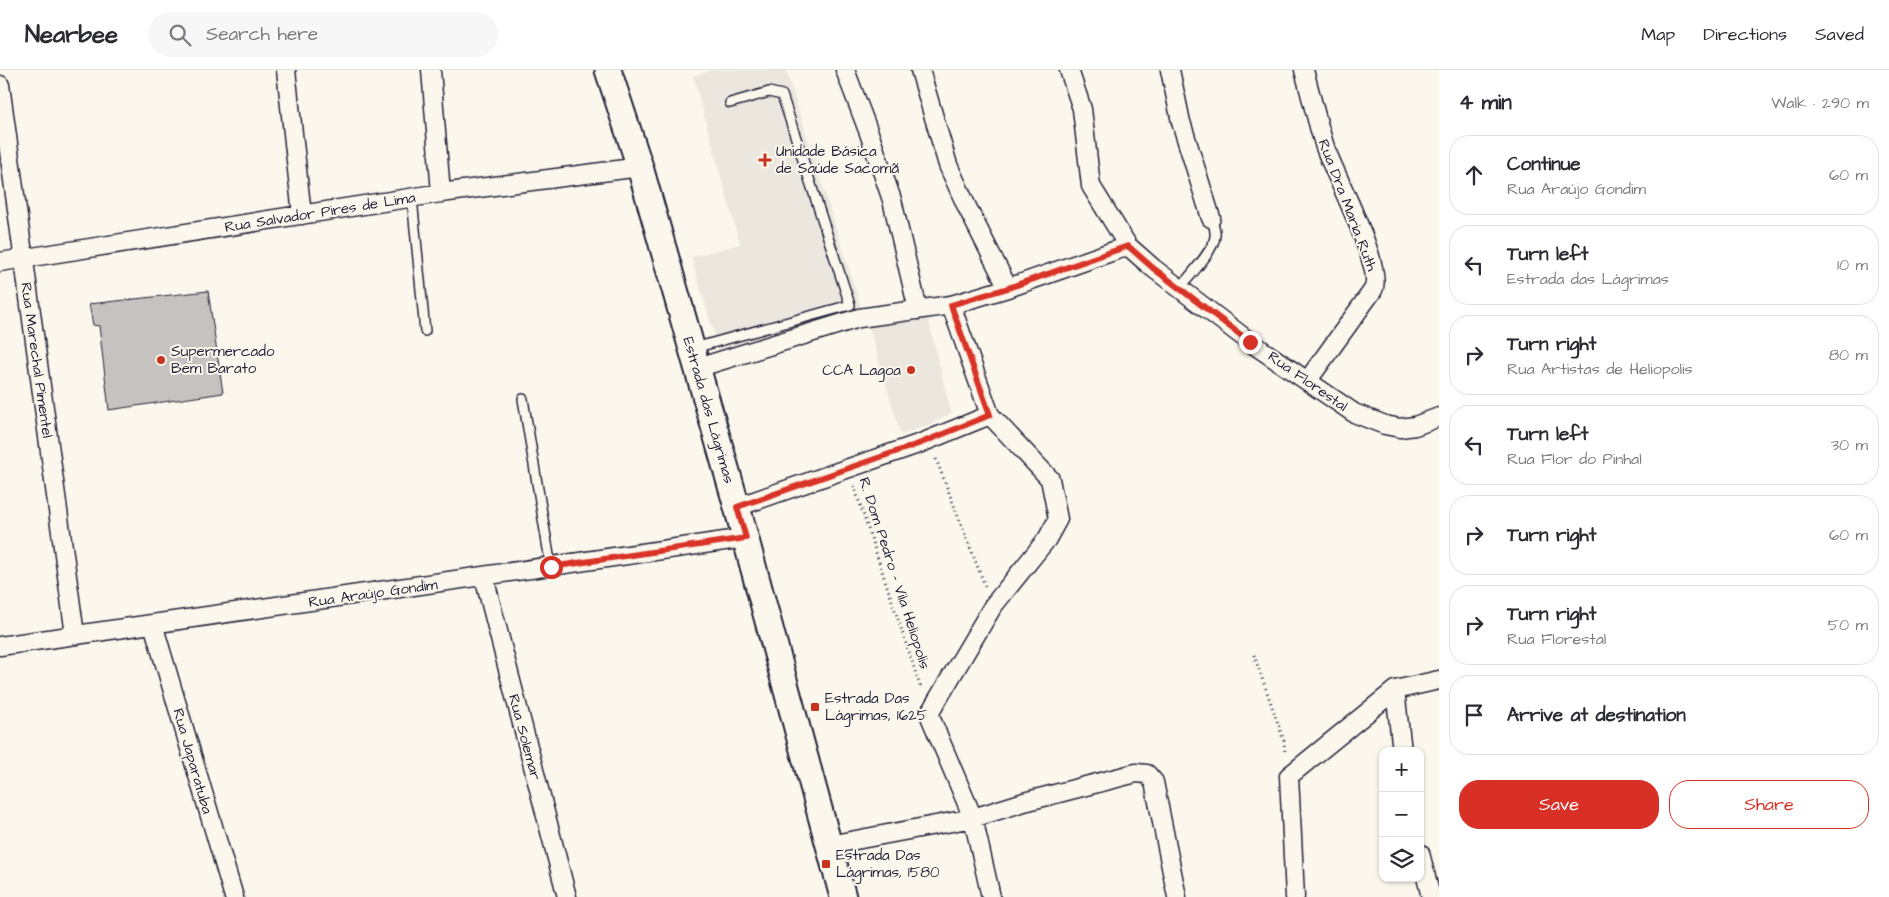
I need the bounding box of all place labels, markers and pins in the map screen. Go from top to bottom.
place label: Unidade Básica de Saúde Sacomã [776,141,899,179]
marker: Unidade Básica de Saúde Sacomã [758,153,772,167]
place label: Supermercado Bem Barato [171,341,275,379]
marker: Supermercado Bem Barato [155,354,167,366]
place label: CCA Lagoa [822,360,901,382]
marker: CCA Lagoa [905,364,917,376]
place label: Estrada Das Lágrimas, 1625 [825,688,928,727]
marker: Estrada Das Lágrimas, 1625 [809,701,821,713]
place label: Estrada Das Lágrimas, 1580 [836,845,940,884]
marker: Estrada Das Lágrimas, 1580 [820,858,832,870]

